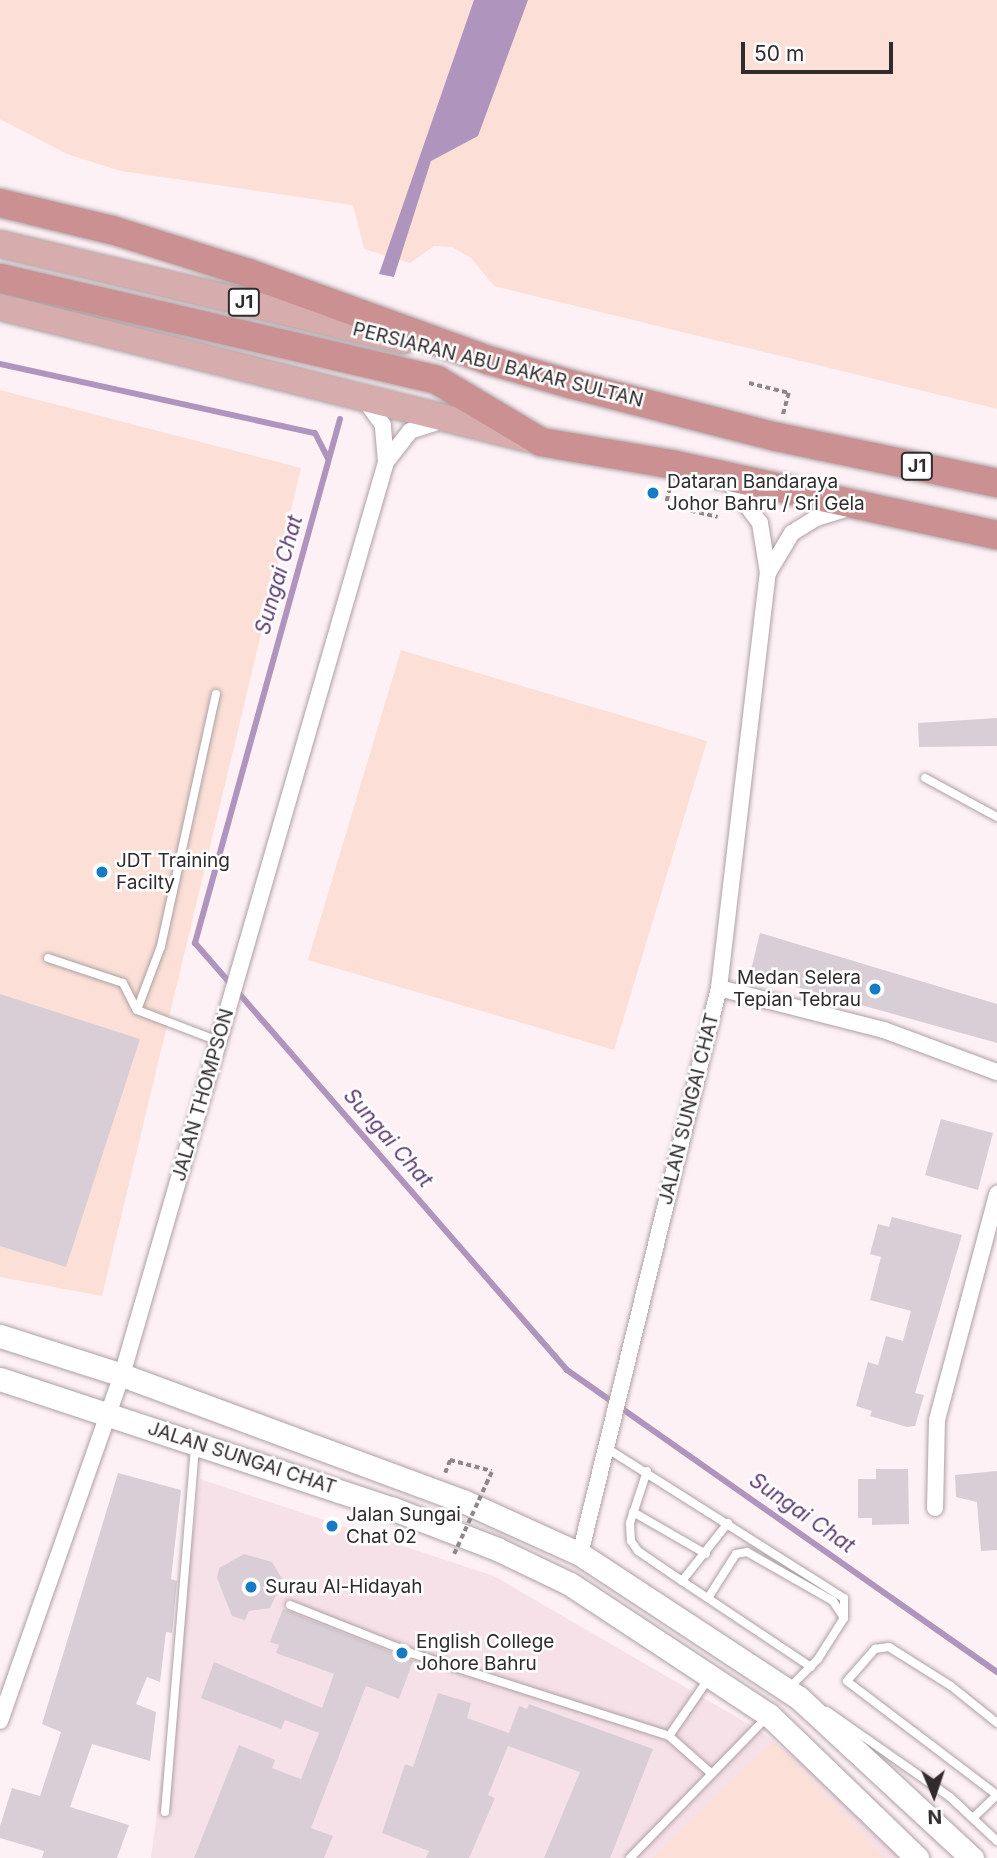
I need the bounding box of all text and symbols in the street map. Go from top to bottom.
scale bar [745,28,897,72]
text: 50 m [754,41,804,66]
road number: J1 [226,288,262,316]
street label: PERSIARAN ABU BAKAR SULTAN [350,318,646,412]
road number: J1 [900,452,934,480]
place label: Dataran Bandaraya Johor Bahru / Sri Gela [667,471,865,515]
marker: Dataran Bandaraya Johor Bahru / Sri Gela [645,485,661,501]
water label: Sungai Chat [250,513,308,637]
place label: JDT Training Facilty [116,850,230,894]
marker: JDT Training Facilty [94,864,110,880]
place label: Medan Selera Tepian Tebrau [733,967,861,1011]
marker: Medan Selera Tepian Tebrau [867,981,883,997]
street label: JALAN THOMPSON [167,1006,239,1184]
street label: JALAN SUNGAI CHAT [654,1011,724,1207]
water label: Sungai Chat [338,1083,438,1193]
street label: JALAN SUNGAI CHAT [145,1417,339,1499]
water label: Sungai Chat [745,1468,859,1558]
place label: Jalan Sungai Chat 02 [346,1504,461,1548]
marker: Jalan Sungai Chat 02 [324,1518,340,1534]
place label: Surau Al-Hidayah [265,1576,423,1598]
marker: Surau Al-Hidayah [243,1579,259,1595]
place label: English College Johore Bahru [416,1631,554,1675]
marker: English College Johore Bahru [394,1645,410,1661]
north arrow [899,1760,969,1830]
text: N [927,1805,942,1828]

